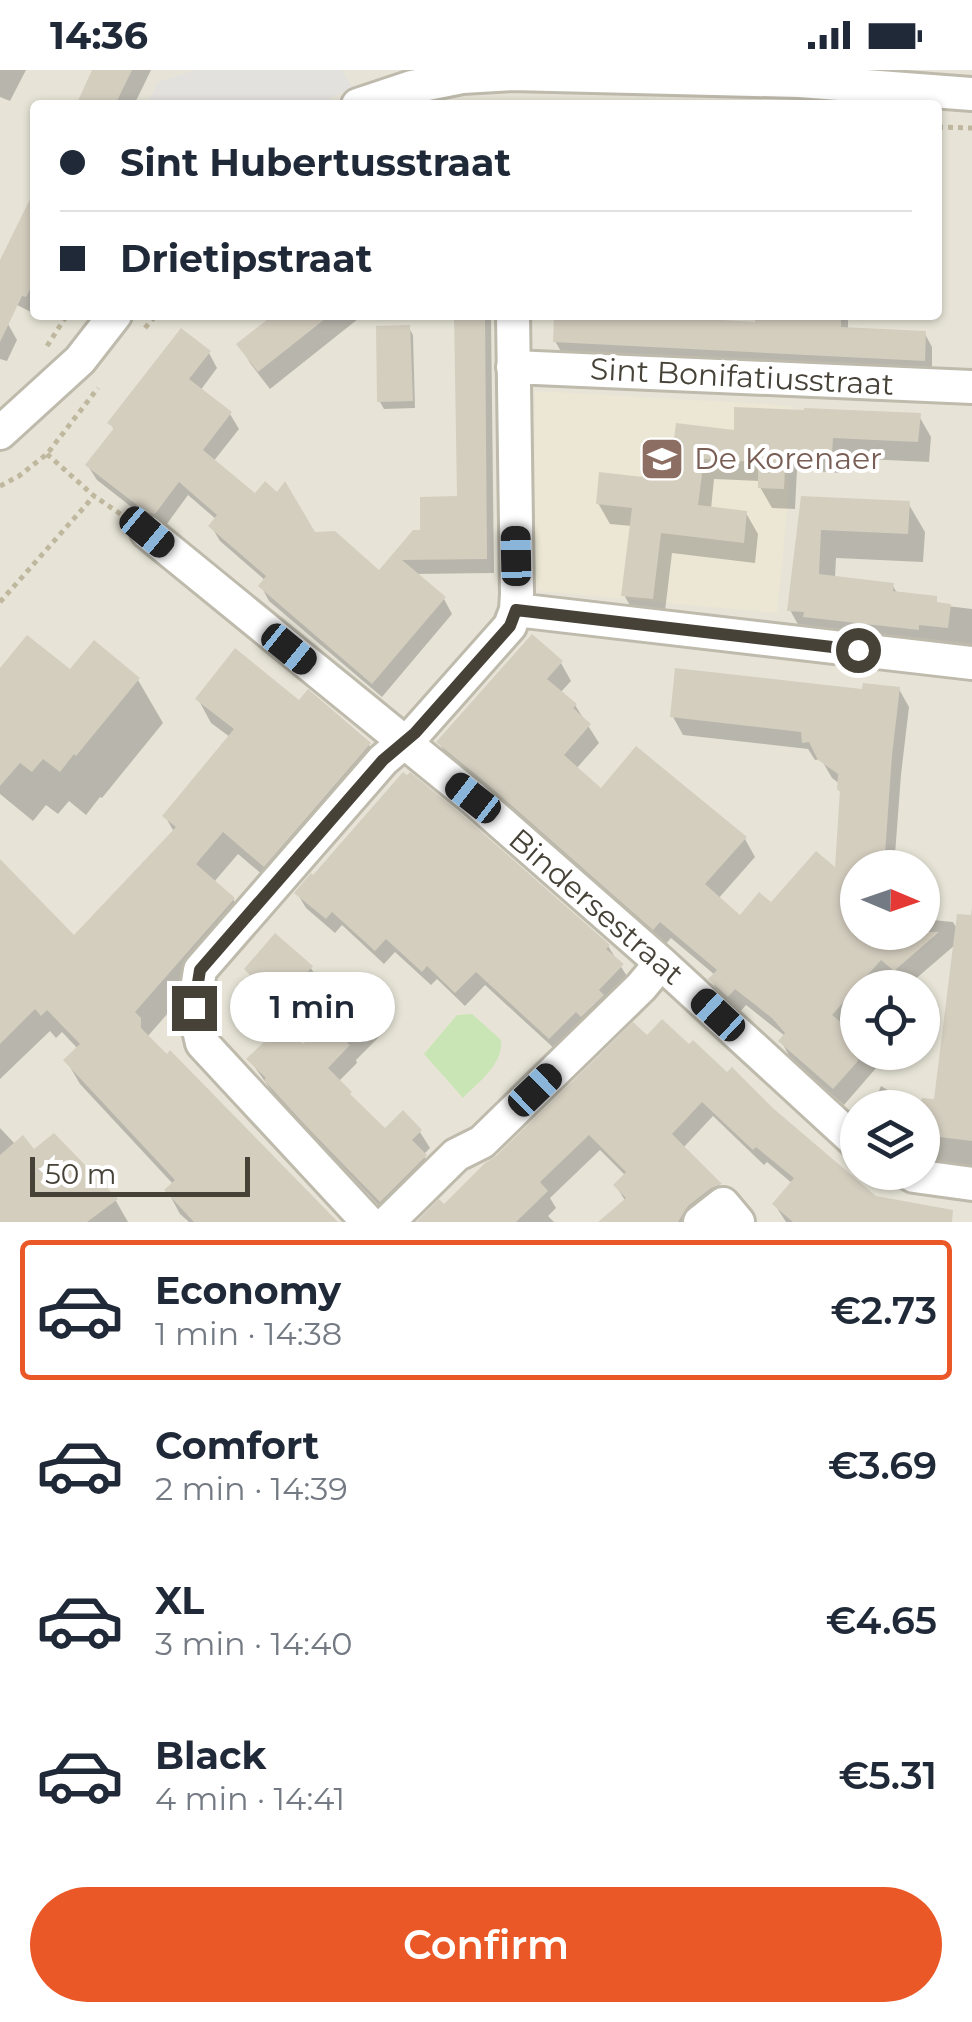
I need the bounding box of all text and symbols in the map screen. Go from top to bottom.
text: 14:36 [50,12,148,59]
text: Sint Hubertusstraat [120,139,511,186]
text: Drietipstraat [120,235,372,282]
street label: Sint Bonifatiusstraat [589,350,895,403]
school or university icon: De Korenaer [639,436,685,482]
place label: De Korenaer [694,440,882,477]
car [114,501,180,563]
car [500,526,532,586]
car [256,618,322,680]
route start [836,628,881,673]
car [440,768,506,828]
street label: Bindersestraat [501,821,691,993]
north arrow [840,850,940,950]
map controls [840,850,940,1190]
button: locate [840,970,940,1070]
callout: 1 min [229,973,394,1043]
car [686,984,750,1046]
route end [172,986,217,1031]
text: 1 min [270,987,355,1026]
car [503,1058,567,1122]
button: layers [840,1090,940,1190]
scale bar [30,1152,250,1196]
text: 50 m [45,1157,116,1191]
icon: car [35,1265,125,1355]
text: Economy [155,1267,341,1314]
text: €2.73 [831,1287,937,1334]
text: 1 min · 14:38 [155,1314,342,1353]
icon: car [35,1420,125,1510]
text: Comfort [155,1422,319,1469]
text: €3.69 [828,1442,937,1489]
text: 2 min · 14:39 [155,1469,348,1508]
icon: car [35,1575,125,1665]
text: XL [155,1577,204,1624]
text: €4.65 [826,1597,937,1644]
text: 3 min · 14:40 [155,1624,352,1663]
icon: car [35,1730,125,1820]
text: Black [155,1732,266,1779]
text: €5.31 [838,1752,937,1799]
text: 4 min · 14:41 [155,1779,345,1818]
button: Confirm [30,1887,942,2002]

